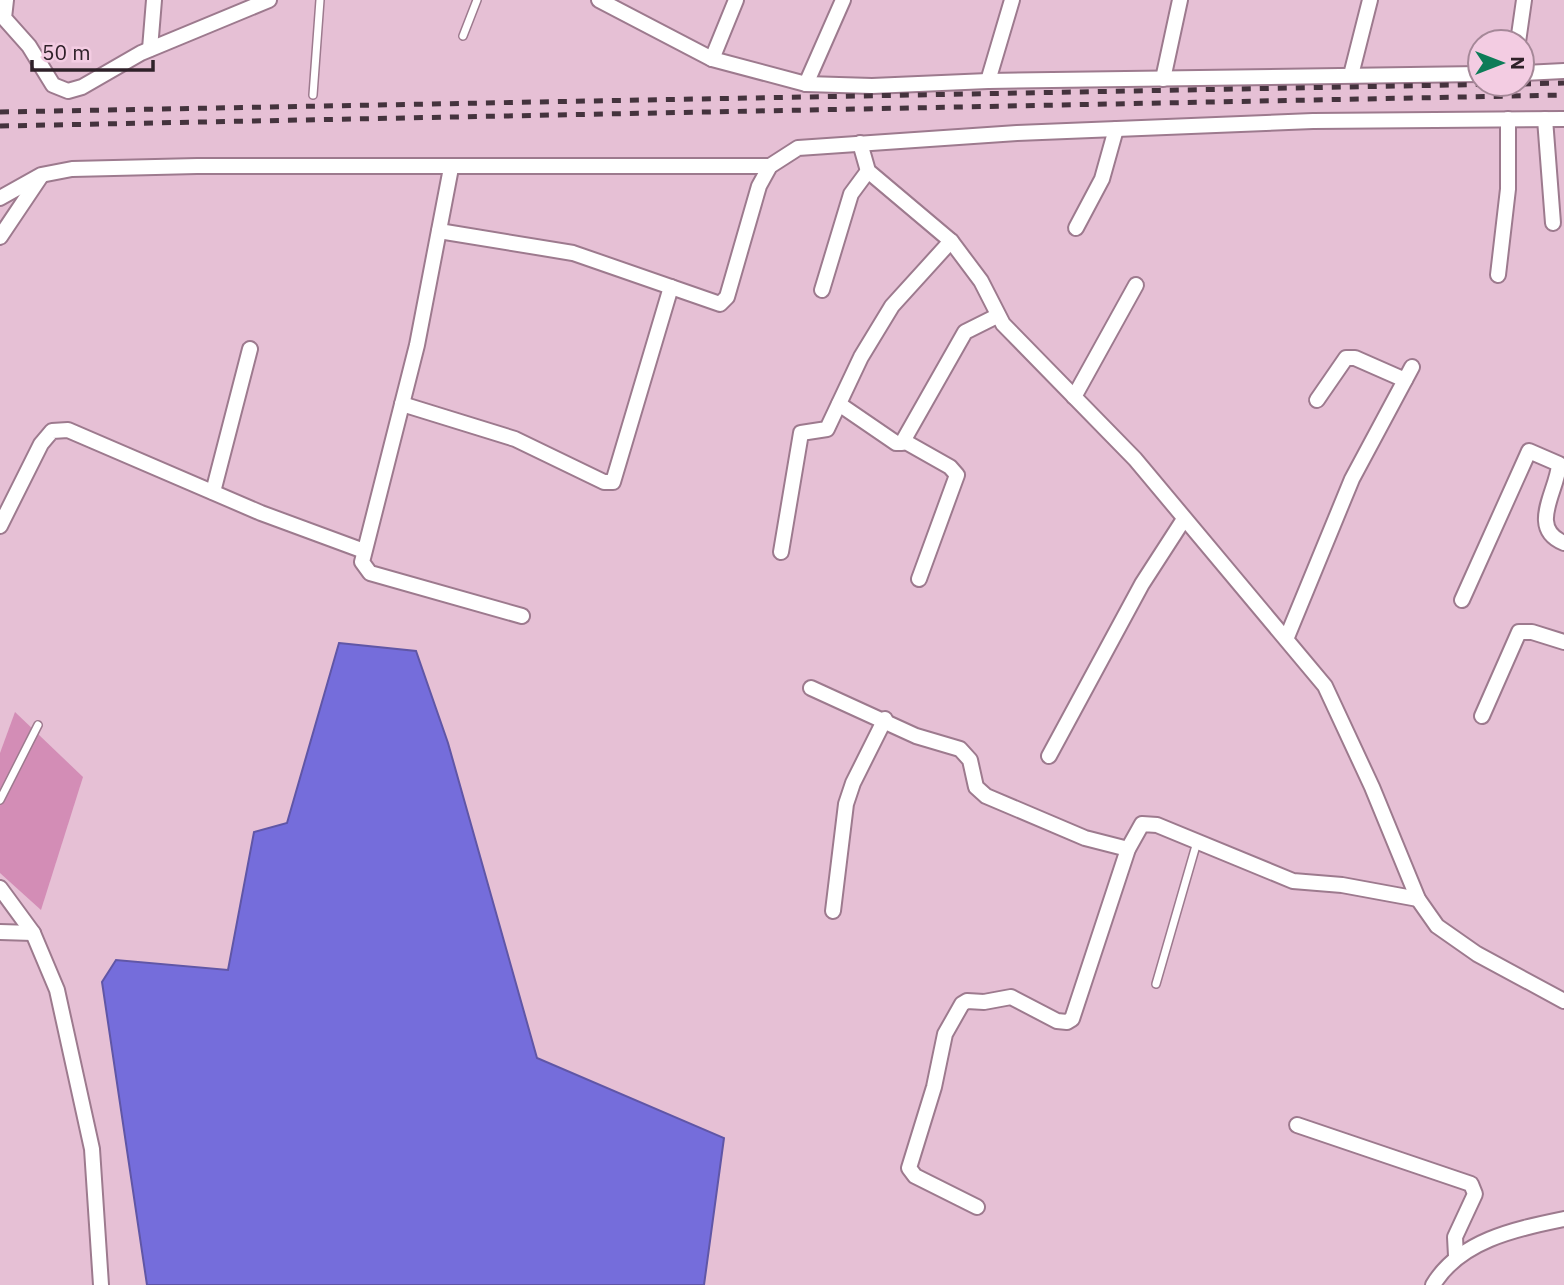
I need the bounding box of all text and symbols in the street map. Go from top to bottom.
scale bar [32,28,152,72]
north arrow [1466,28,1536,98]
text: 50 m [42,38,91,66]
text: N [1506,56,1530,70]

